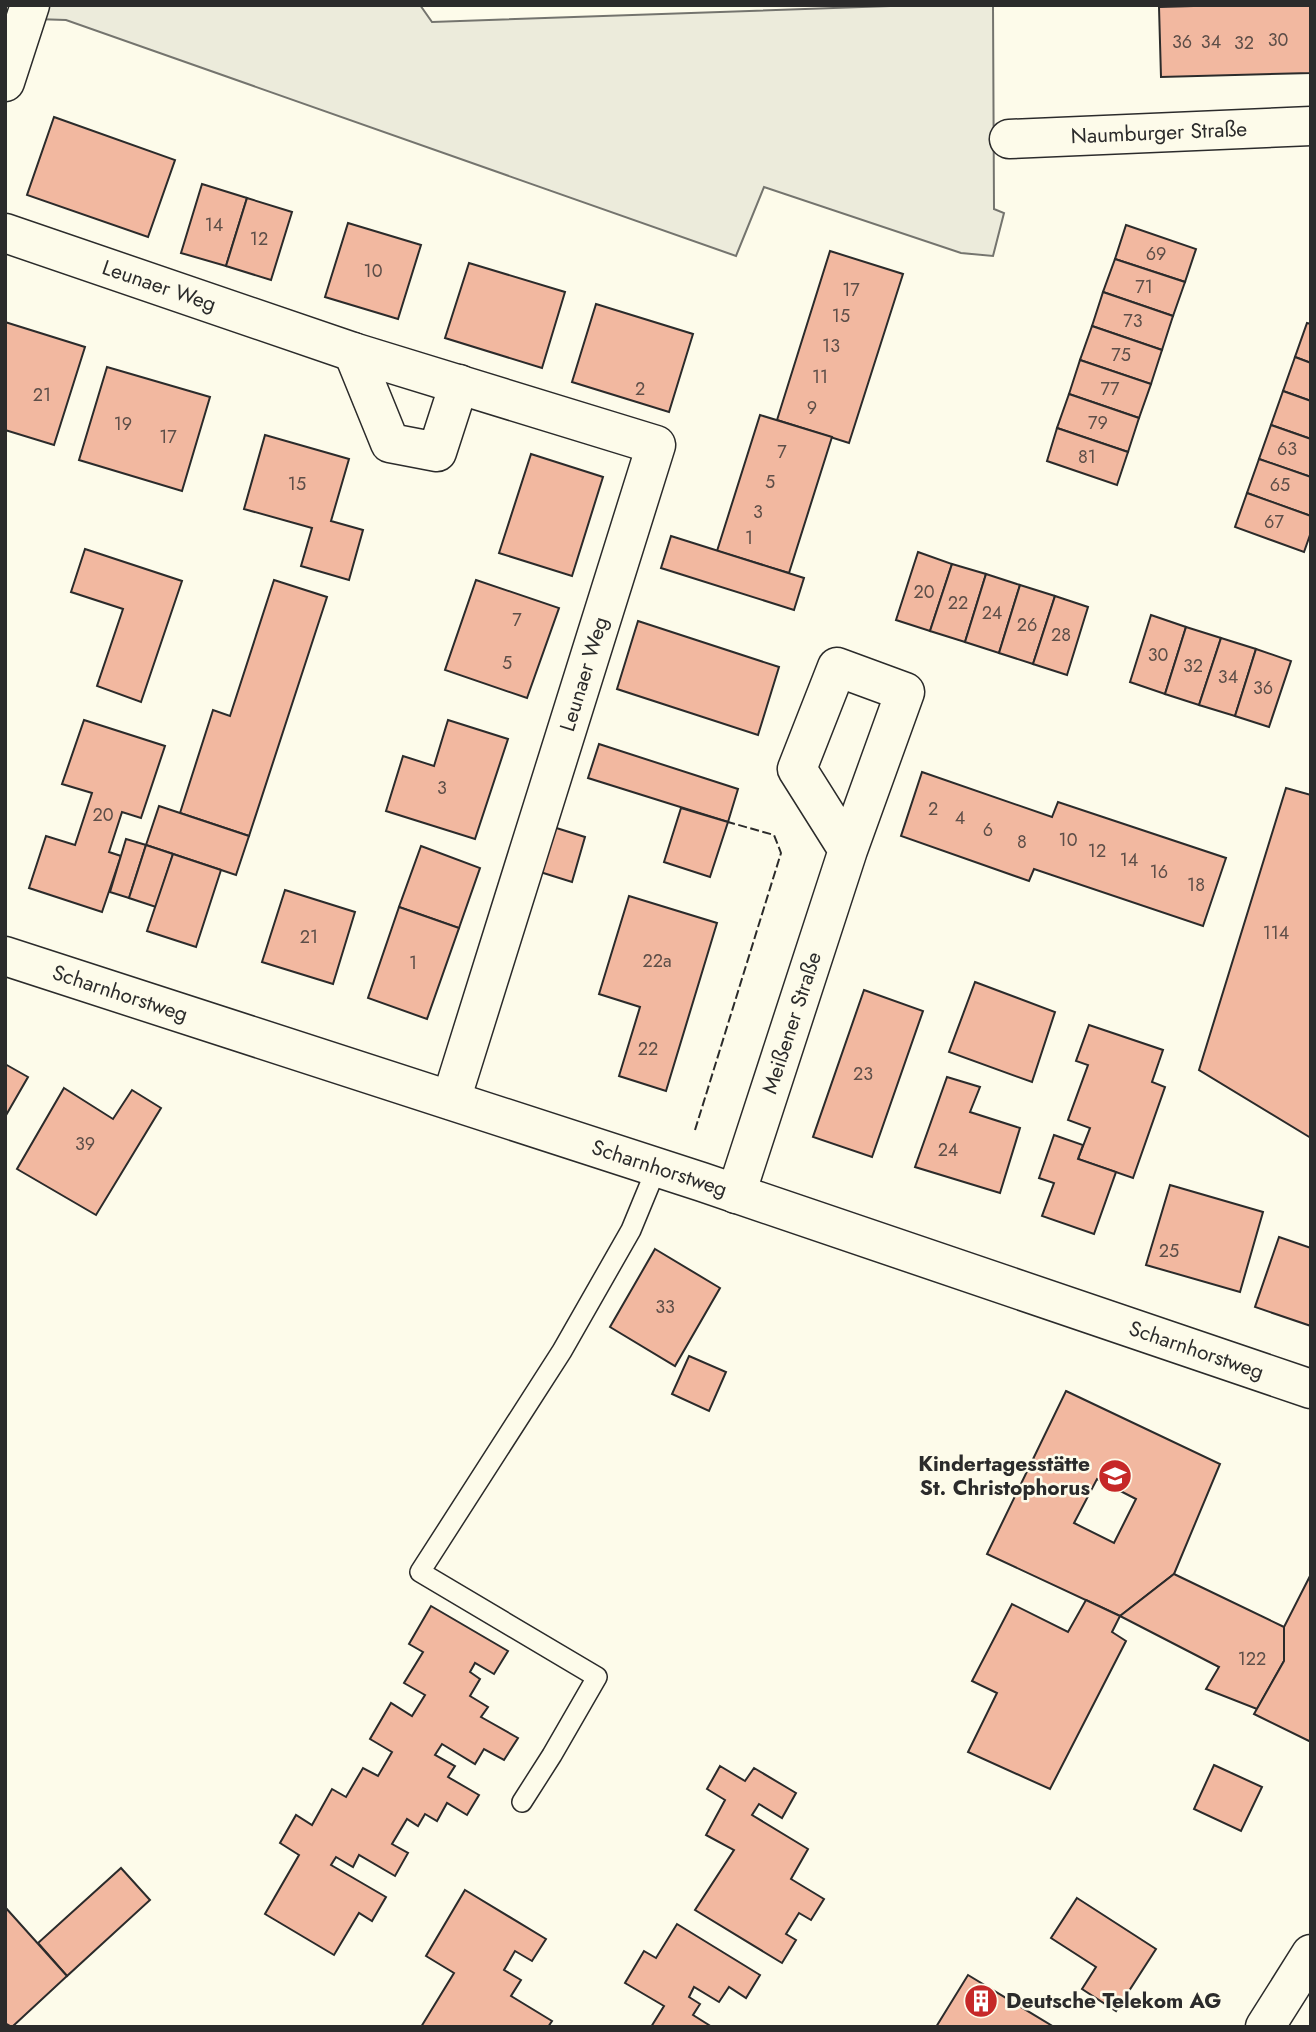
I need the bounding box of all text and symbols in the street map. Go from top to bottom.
house number: 30 [1268,27,1289,53]
house number: 36 [1172,29,1192,55]
house number: 34 [1201,29,1221,55]
house number: 32 [1234,30,1254,56]
street label: Naumburger Straße [1070,114,1248,151]
house number: 14 [205,212,223,238]
house number: 12 [250,226,268,252]
house number: 69 [1146,241,1166,267]
street label: Leunaer Weg [98,252,220,319]
house number: 10 [364,258,383,284]
house number: 71 [1135,274,1153,300]
house number: 17 [842,277,860,303]
house number: 15 [832,303,850,329]
house number: 73 [1123,308,1143,334]
house number: 13 [822,333,840,359]
house number: 75 [1111,342,1131,368]
house number: 11 [812,364,828,390]
house number: 2 [635,376,645,402]
house number: 77 [1101,376,1120,402]
house number: 21 [33,382,51,408]
house number: 9 [807,395,817,421]
house number: 79 [1088,410,1108,436]
house number: 19 [114,411,132,437]
house number: 17 [159,424,177,450]
house number: 63 [1277,436,1297,462]
house number: 7 [777,439,787,465]
house number: 81 [1078,444,1096,470]
house number: 5 [765,469,775,495]
house number: 15 [288,471,306,497]
house number: 65 [1270,472,1290,498]
house number: 3 [753,499,763,525]
house number: 67 [1264,509,1284,535]
house number: 1 [745,525,753,551]
house number: 20 [913,579,935,605]
house number: 22 [948,590,968,616]
house number: 24 [982,600,1002,626]
house number: 7 [512,607,522,633]
house number: 26 [1017,612,1037,638]
street label: Leunaer Weg [552,613,616,735]
house number: 28 [1051,622,1071,648]
house number: 30 [1148,642,1169,668]
house number: 5 [502,650,512,676]
house number: 32 [1183,653,1203,679]
house number: 34 [1218,664,1238,690]
house number: 36 [1253,675,1273,701]
house number: 3 [437,775,447,801]
house number: 2 [928,796,938,822]
house number: 20 [92,802,114,828]
house number: 4 [955,805,965,831]
house number: 6 [983,817,993,843]
house number: 10 [1059,827,1078,853]
house number: 8 [1017,829,1027,855]
house number: 12 [1088,838,1106,864]
house number: 14 [1120,847,1138,873]
house number: 16 [1150,859,1168,885]
house number: 18 [1187,872,1205,898]
house number: 114 [1263,920,1289,946]
house number: 21 [300,924,318,950]
house number: 22a [642,948,672,974]
street label: Meißener Straße [755,948,829,1098]
house number: 1 [409,950,417,976]
street label: Scharnhorstweg [48,957,192,1029]
house number: 22 [638,1036,658,1062]
house number: 23 [853,1061,873,1087]
house number: 39 [75,1131,95,1157]
street label: Scharnhorstweg [588,1132,731,1204]
house number: 24 [938,1137,958,1163]
house number: 25 [1159,1238,1179,1264]
house number: 33 [655,1294,675,1320]
street label: Scharnhorstweg [1125,1313,1268,1387]
place label: Kindertagesstätte St. Christophorus [918,1449,1090,1503]
school or university icon: Kindertagesstätte St. Christophorus [1096,1457,1134,1495]
house number: 122 [1238,1646,1266,1672]
building icon: Deutsche Telekom AG [962,1982,1000,2020]
place label: Deutsche Telekom AG [1006,1986,1221,2016]

